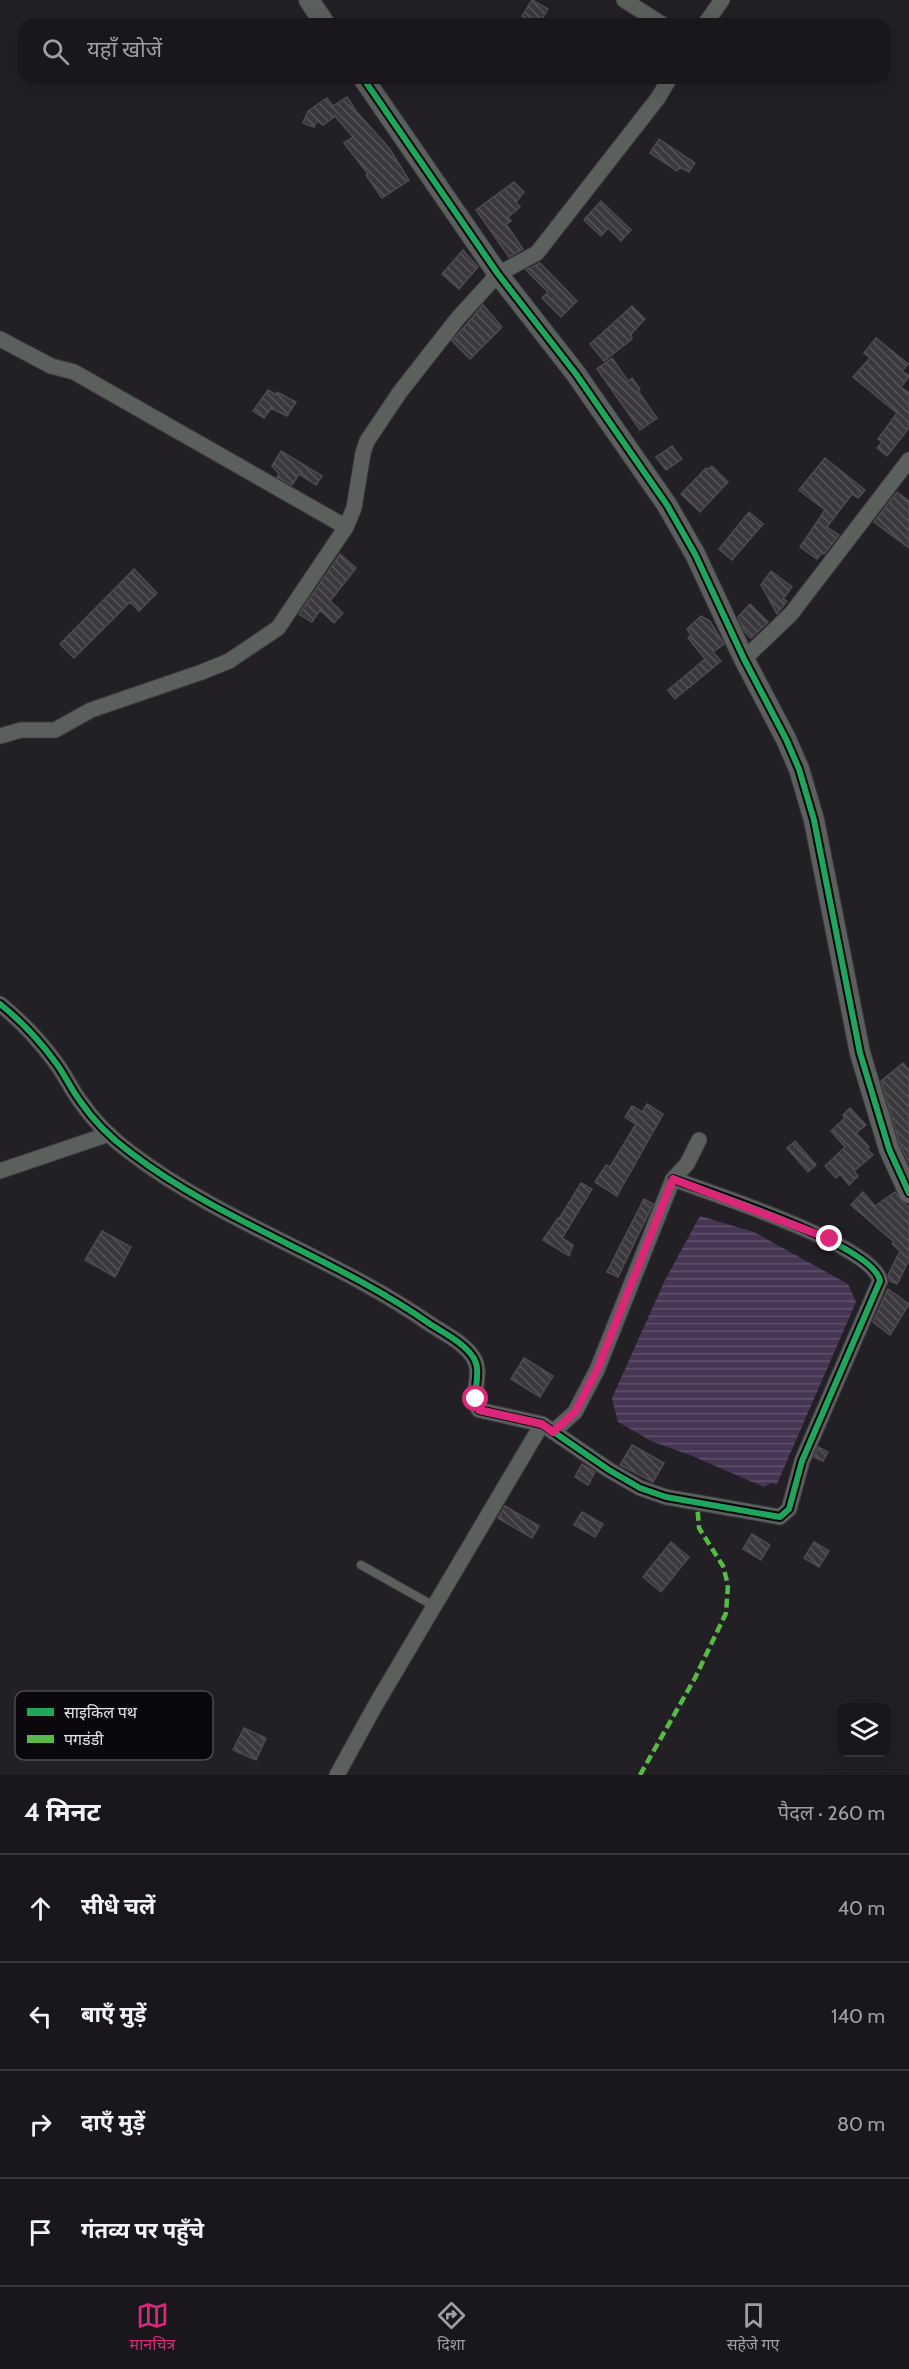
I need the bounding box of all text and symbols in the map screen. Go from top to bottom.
search box [18,18,891,84]
icon: search [39,35,72,68]
text: यहाँ खोजें [87,36,162,63]
route end [816,1225,842,1251]
route start [462,1385,488,1411]
legend [15,1691,213,1760]
text: साइकिल पथ [64,1703,138,1722]
map controls [837,1703,891,1757]
button: layers [837,1703,891,1757]
text: पगडंडी [64,1730,104,1749]
text: 4 मिनट [24,1796,101,1828]
text: पैदल · 260 m [778,1801,885,1825]
icon: ahead [24,1892,57,1925]
text: सीधे चलें [81,1893,155,1920]
text: 40 m [837,1896,885,1920]
icon: left [24,2000,57,2033]
text: बाएँ मुड़ें [81,2001,146,2028]
text: 140 m [831,2004,885,2028]
icon: right [24,2108,57,2141]
text: दाएँ मुड़ें [81,2109,145,2136]
text: 80 m [837,2112,885,2136]
icon: arrive [24,2216,57,2249]
text: गंतव्य पर पहुँचे [81,2217,204,2244]
tab: मानचित्र [130,2299,175,2357]
tab: दिशा [435,2299,468,2357]
tab: सहेजे गए [727,2299,779,2357]

